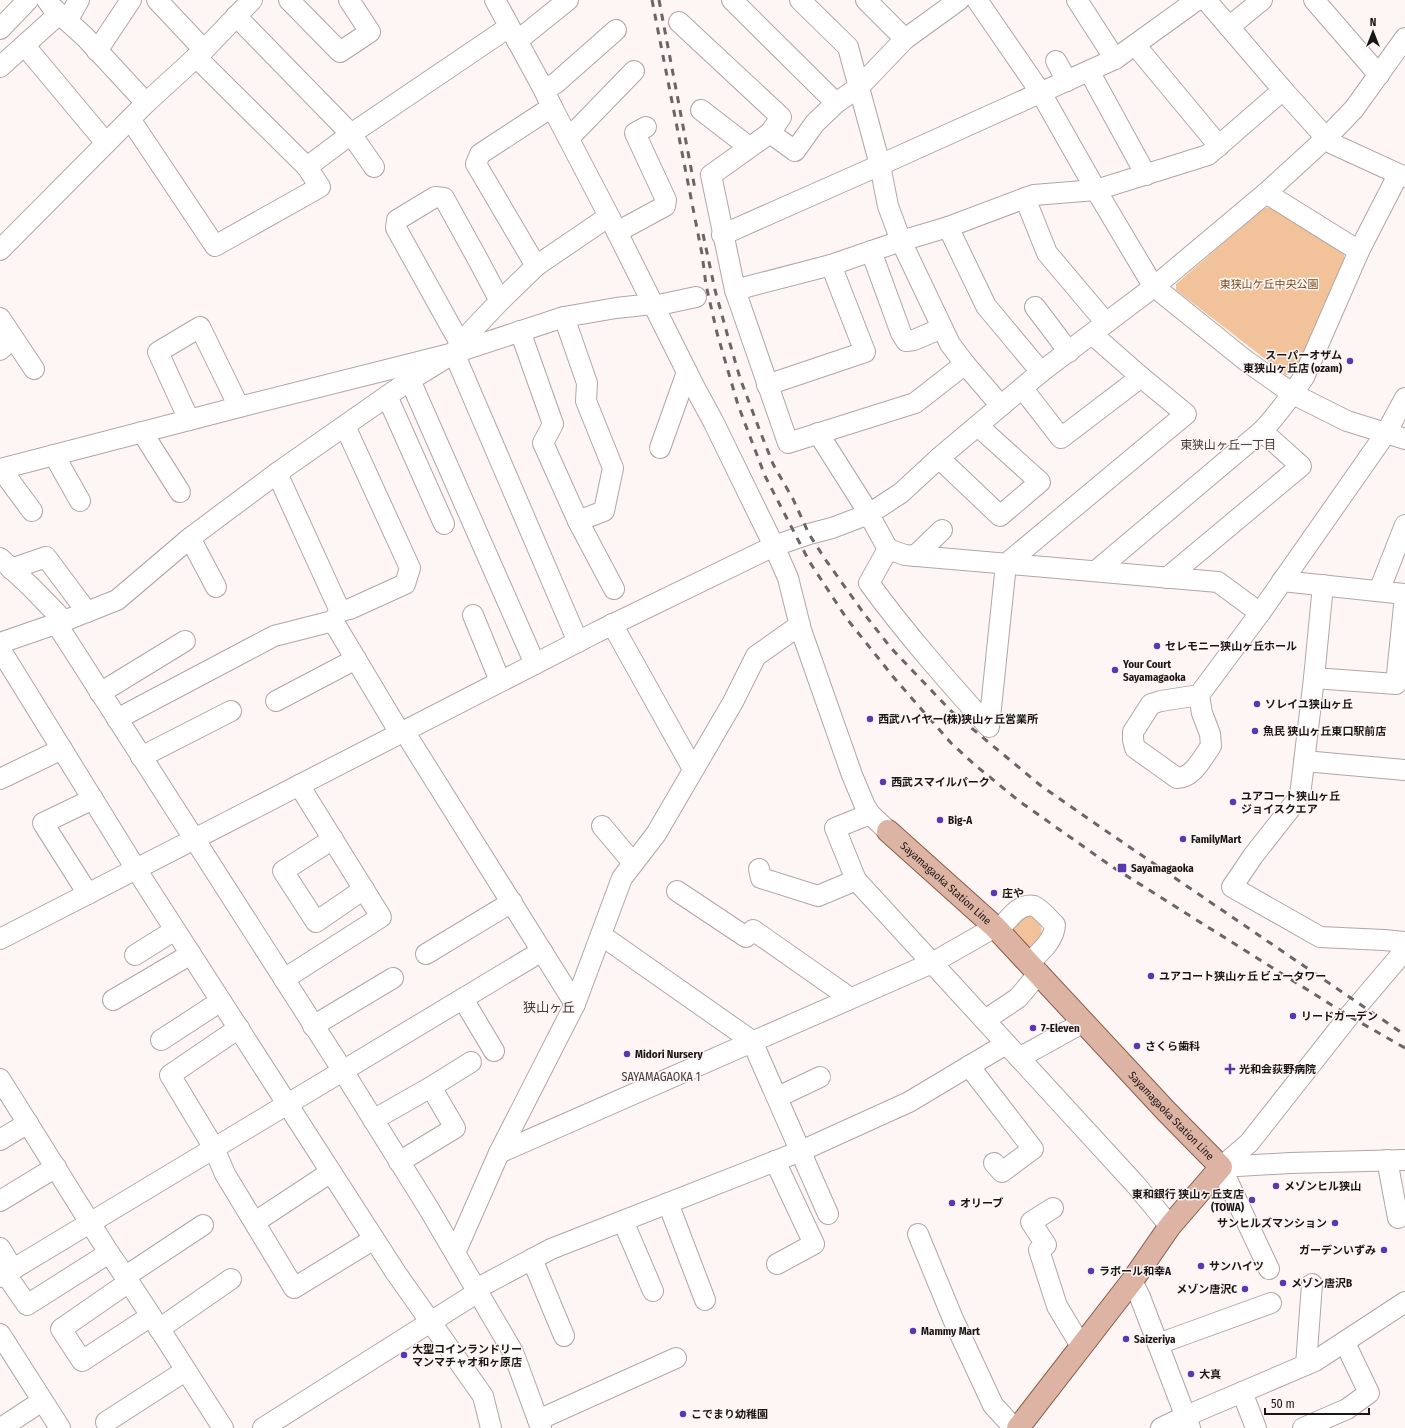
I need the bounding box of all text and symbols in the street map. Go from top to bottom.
north arrow [1353,12,1393,52]
text: N [1370,16,1376,29]
park label: 東狭山ケ丘中央公園 [1220,278,1319,291]
place label: スーパーオザム 東狭山ヶ丘店 (ozam) [1243,349,1343,375]
marker: スーパーオザム 東狭山ヶ丘店 (ozam) [1345,356,1355,366]
district label: 東狭山ヶ丘一丁目 [1180,438,1276,452]
place label: セレモニー狭山ヶ丘ホール [1165,640,1297,653]
marker: セレモニー狭山ヶ丘ホール [1152,641,1162,651]
place label: Your Court Sayamagaoka [1122,658,1186,684]
marker: Your Court Sayamagaoka [1110,665,1120,675]
place label: ソレイユ狭山ヶ丘 [1265,698,1353,711]
marker: ソレイユ狭山ヶ丘 [1252,699,1262,709]
place label: 西武ハイヤー(株)狭山ヶ丘営業所 [878,713,1038,726]
marker: 西武ハイヤー(株)狭山ヶ丘営業所 [865,714,875,724]
place label: 魚民 狭山ヶ丘東口駅前店 [1263,725,1386,738]
marker: 魚民 狭山ヶ丘東口駅前店 [1250,726,1260,736]
place label: 西武スマイルパーク [891,776,990,789]
marker: 西武スマイルパーク [878,777,888,787]
place label: ユアコート狭山ヶ丘 ジョイスクエア [1241,790,1340,816]
marker: ユアコート狭山ヶ丘 ジョイスクエア [1228,797,1238,807]
place label: Big-A [948,814,973,827]
marker: Big-A [935,815,945,825]
place label: FamilyMart [1191,833,1241,846]
marker: FamilyMart [1178,834,1188,844]
street label: Sayamagaoka Station Line [898,839,994,927]
marker: Sayamagaoka [1116,862,1128,874]
place label: Sayamagaoka [1131,862,1194,875]
place label: 庄や [1002,887,1024,900]
marker: 庄や [989,888,999,898]
place label: ユアコート狭山ヶ丘 ビュータワー [1159,970,1326,983]
marker: ユアコート狭山ヶ丘 ビュータワー [1146,971,1156,981]
district label: 狭山ヶ丘 [523,1000,575,1015]
place label: リードガーデン [1301,1010,1378,1023]
marker: リードガーデン [1288,1011,1298,1021]
place label: 7-Eleven [1041,1022,1080,1035]
marker: 7-Eleven [1028,1023,1038,1033]
place label: さくら歯科 [1145,1040,1200,1053]
marker: さくら歯科 [1132,1041,1142,1051]
place label: Midori Nursery [635,1048,703,1061]
marker: Midori Nursery [622,1049,632,1059]
marker: 光和会荻野病院 [1224,1063,1236,1075]
place label: 光和会荻野病院 [1239,1063,1316,1076]
street label: Sayamagaoka Station Line [1126,1069,1217,1163]
district label: SAYAMAGAOKA 1 [622,1070,700,1084]
place label: メゾンヒル狭山 [1284,1180,1361,1193]
marker: メゾンヒル狭山 [1271,1181,1281,1191]
place label: 東和銀行 狭山ヶ丘支店 (TOWA) [1132,1188,1245,1214]
marker: 東和銀行 狭山ヶ丘支店 (TOWA) [1247,1195,1257,1205]
place label: オリーブ [960,1197,1003,1210]
marker: オリーブ [947,1198,957,1208]
place label: サンヒルズマンション [1217,1217,1327,1230]
marker: サンヒルズマンション [1330,1218,1340,1228]
place label: ガーデンいずみ [1299,1244,1376,1257]
marker: ガーデンいずみ [1379,1245,1389,1255]
place label: サンハイツ [1209,1260,1264,1273]
marker: サンハイツ [1196,1261,1206,1271]
place label: ラポール和幸A [1099,1265,1172,1278]
marker: ラポール和幸A [1086,1266,1096,1276]
place label: メゾン唐沢B [1291,1277,1352,1290]
marker: メゾン唐沢B [1278,1278,1288,1288]
place label: メゾン唐沢C [1176,1283,1237,1296]
marker: メゾン唐沢C [1240,1284,1250,1294]
place label: Mammy Mart [921,1325,980,1338]
marker: Mammy Mart [908,1326,918,1336]
place label: Saizeriya [1134,1333,1176,1346]
marker: Saizeriya [1121,1334,1131,1344]
place label: 大型コインランドリー マンマチャオ和ヶ原店 [412,1343,522,1369]
marker: 大型コインランドリー マンマチャオ和ヶ原店 [399,1350,409,1360]
place label: 大真 [1199,1368,1221,1381]
marker: 大真 [1186,1369,1196,1379]
scale bar [1265,1390,1369,1416]
text: 50 m [1271,1397,1295,1411]
place label: こでまり幼稚園 [691,1408,768,1421]
marker: こでまり幼稚園 [678,1409,688,1419]

